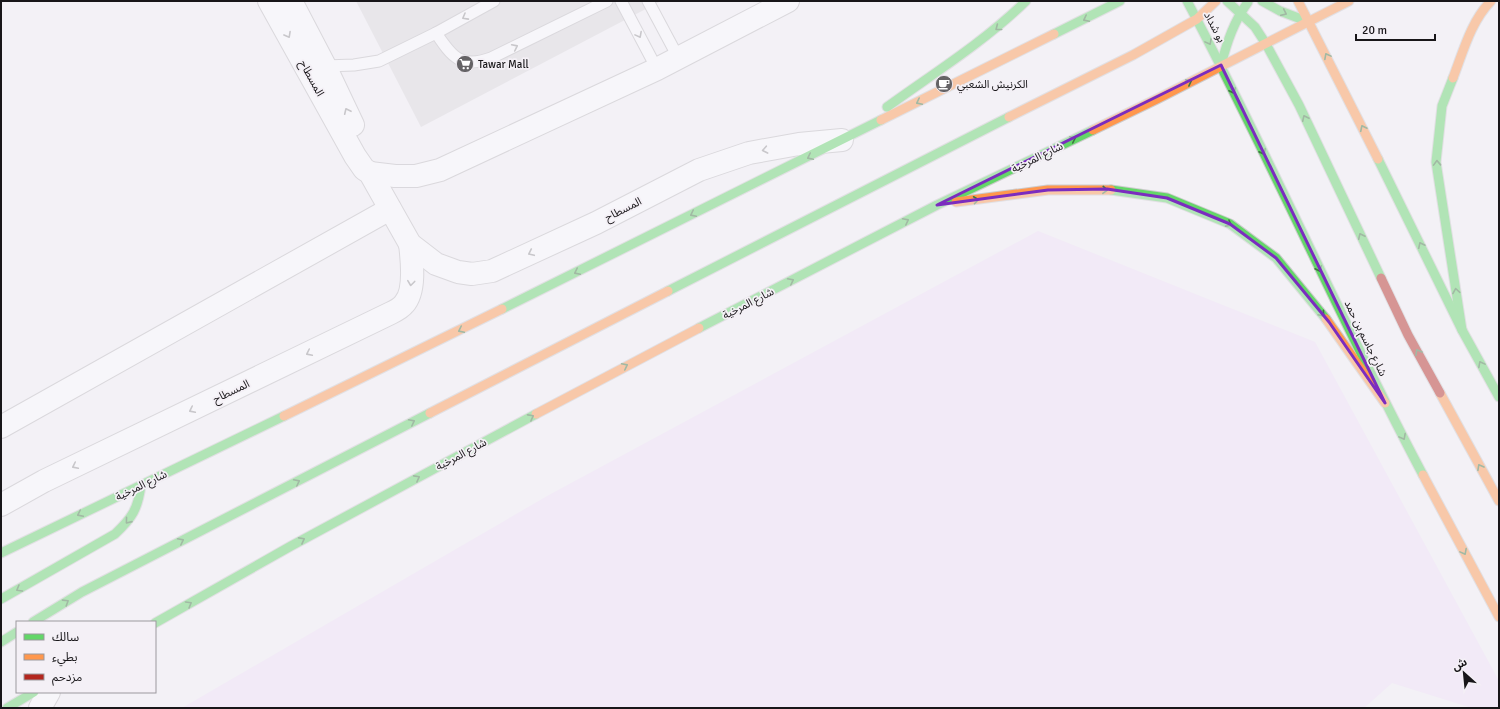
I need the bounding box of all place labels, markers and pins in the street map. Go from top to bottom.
supermarket icon: Tawar Mall [455,54,475,74]
place label: Tawar Mall [478,58,529,71]
cafe icon: الكرنيش الشعبي [934,74,954,94]
place label: الكرنيش الشعبي [957,78,1028,94]

